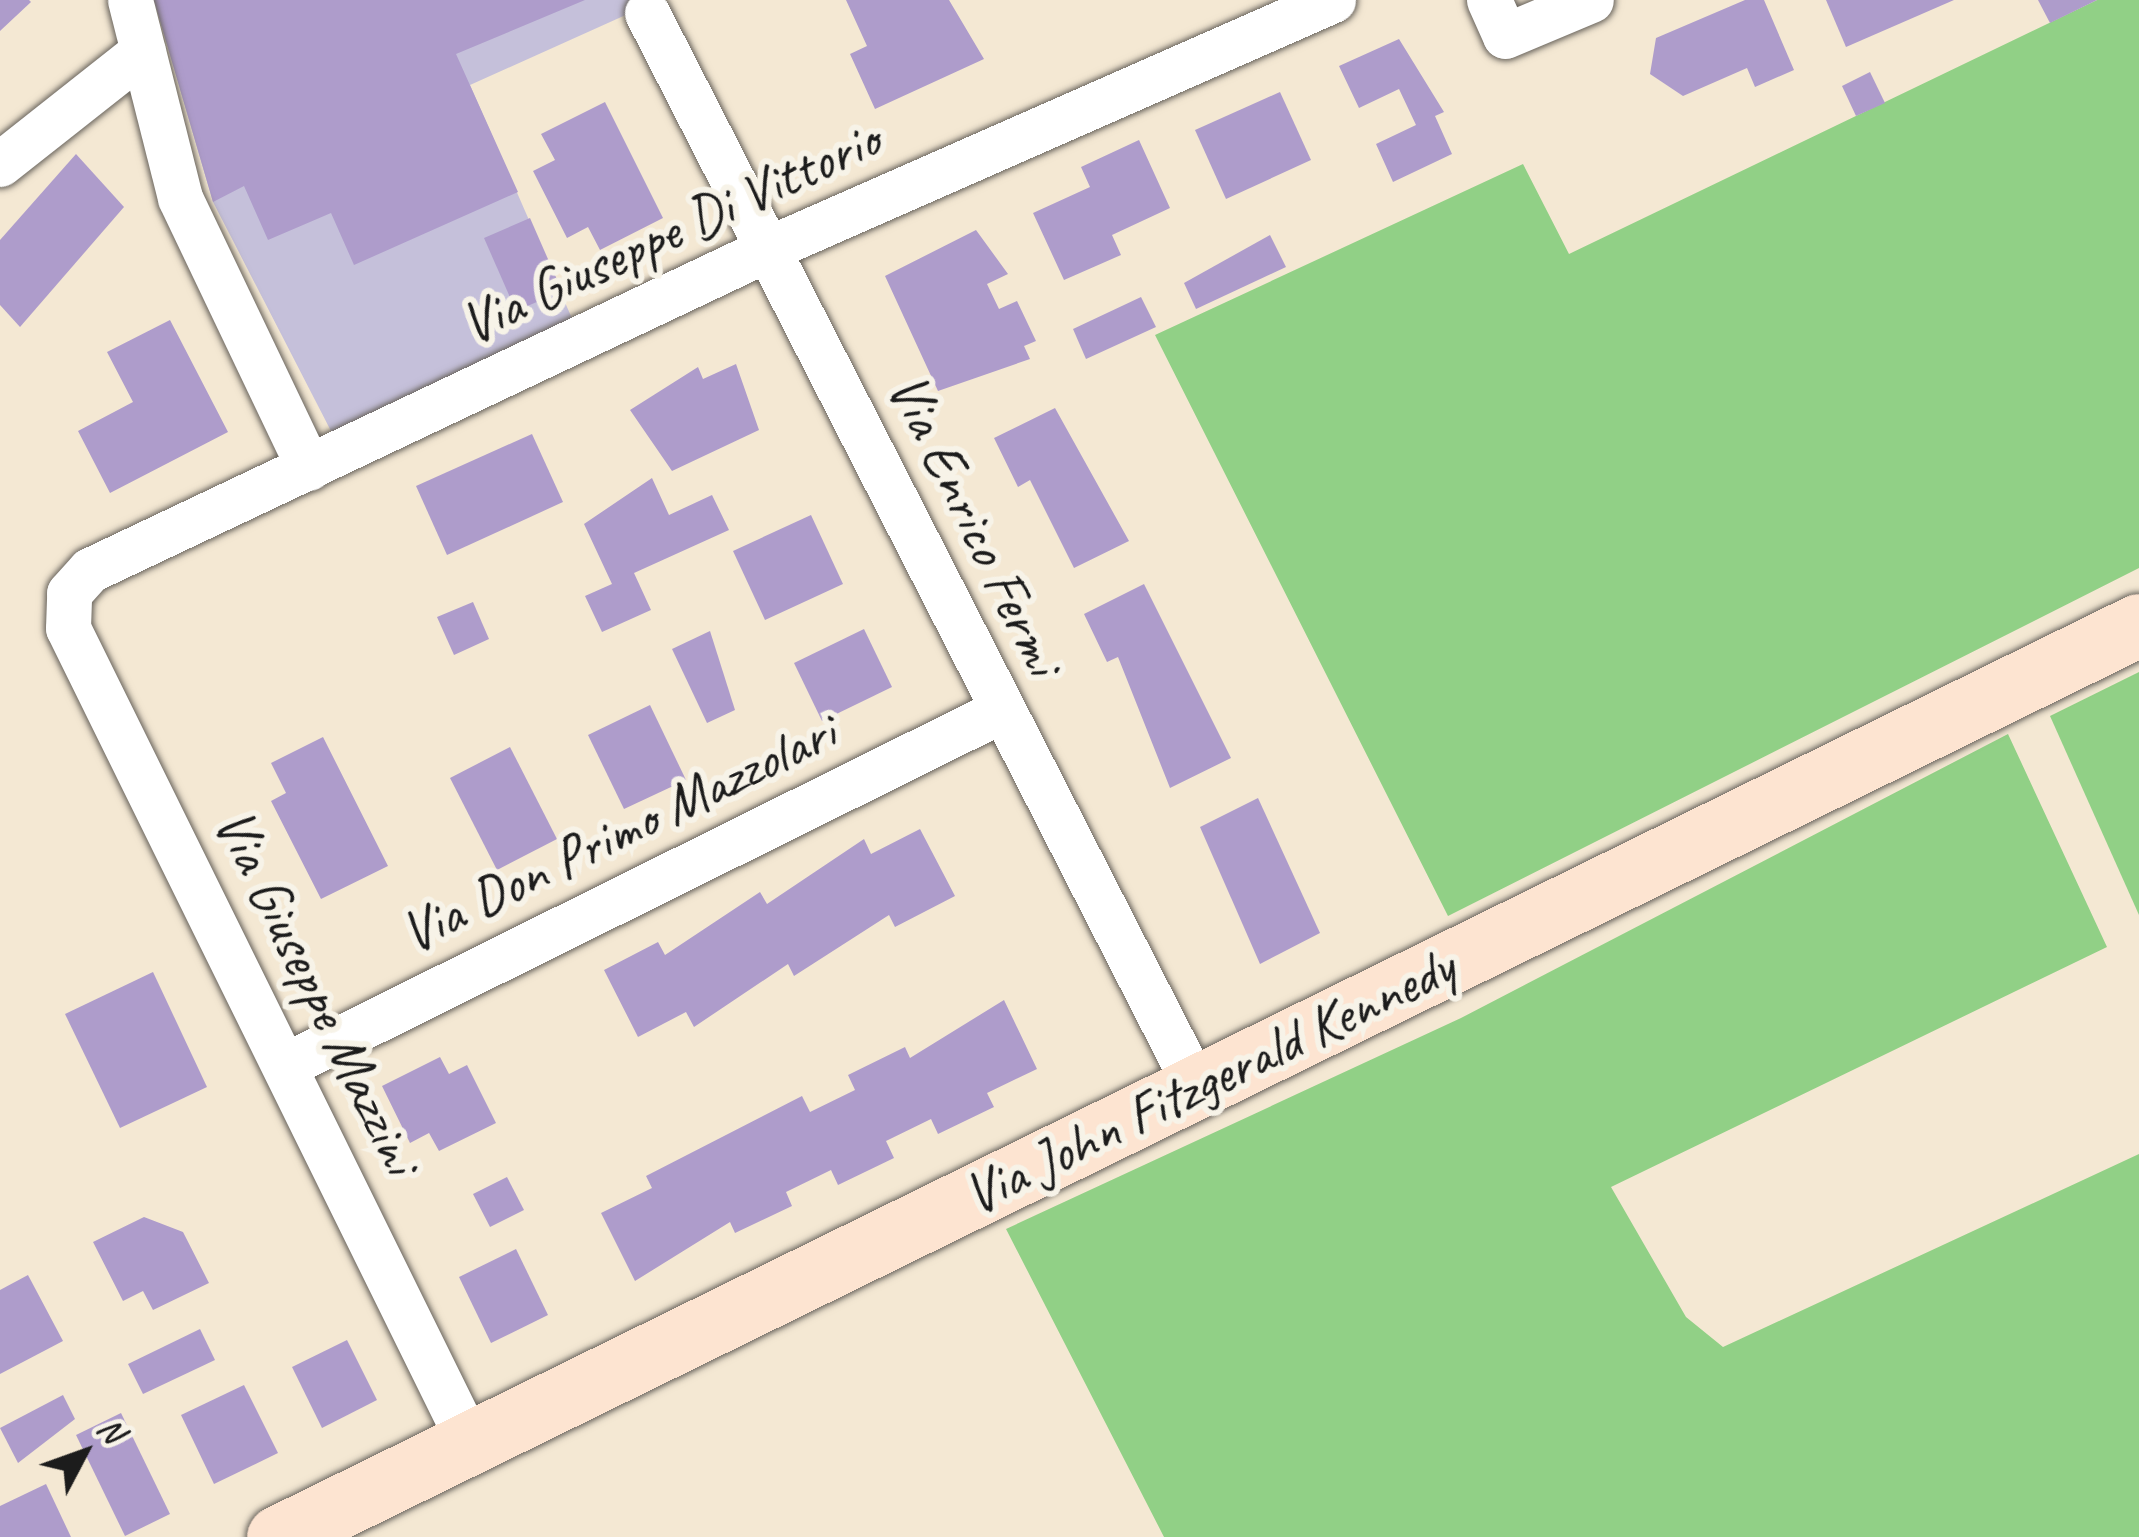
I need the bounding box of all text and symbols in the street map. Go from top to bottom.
street label: Via Giuseppe Di Vittorio [450,105,890,359]
street label: Via Enrico Fermi [873,362,1077,686]
street label: Via Don Primo Mazzolari [387,697,849,969]
street label: Via Giuseppe Mazzini [199,797,435,1185]
street label: Via John Fitzgerald Kennedy [953,933,1465,1229]
north arrow [24,1393,144,1513]
text: N [89,1408,134,1451]

